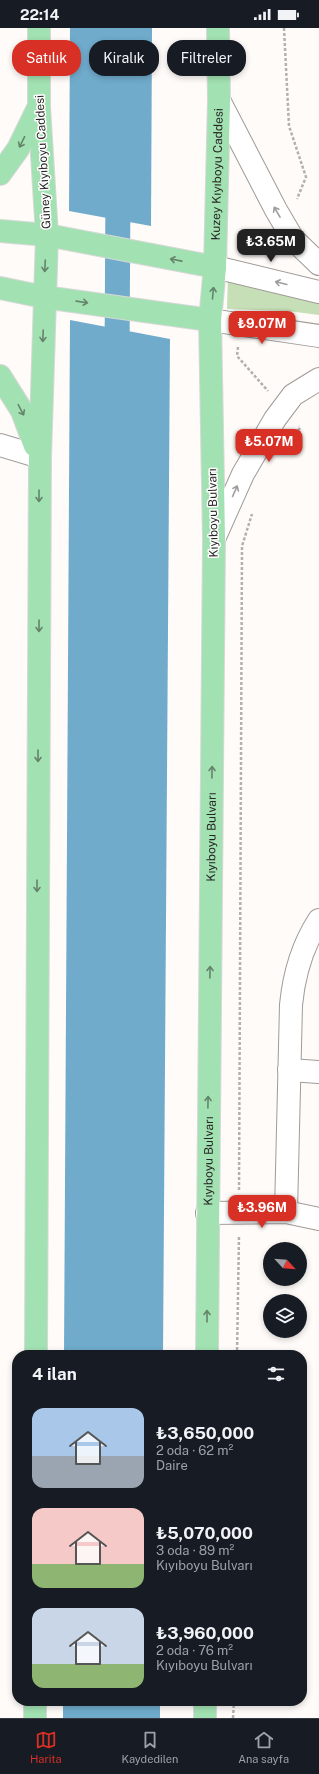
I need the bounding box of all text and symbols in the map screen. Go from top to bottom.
text: 22:14 [20,6,59,23]
chip: Satılık [12,40,81,76]
chip: Kiralık [89,40,159,76]
chip: Filtreler [167,40,246,76]
street label: Güney Kıyıboyu Caddesi [32,94,54,229]
street label: Kuzey Kıyıboyu Caddesi [209,108,226,241]
one-way arrow [17,135,25,147]
one-way arrow [273,206,281,218]
pin: ₺3.65M [238,229,304,263]
text: ₺3.65M [246,234,296,249]
one-way arrow [170,255,183,263]
one-way arrow [42,259,49,272]
one-way arrow [275,279,288,286]
one-way arrow [209,287,216,300]
one-way arrow [75,298,88,306]
pin: ₺9.07M [229,311,295,345]
text: ₺9.07M [238,316,286,331]
one-way arrow [39,329,47,342]
one-way arrow [17,403,25,415]
pin: ₺5.07M [236,429,302,463]
text: ₺5.07M [244,434,294,449]
street label: Kıyıboyu Bulvarı [205,468,221,558]
one-way arrow [232,485,240,497]
one-way arrow [35,489,43,502]
one-way arrow [35,619,43,632]
one-way arrow [34,749,42,762]
one-way arrow [208,766,216,779]
street label: Kıyıboyu Bulvarı [204,792,219,882]
one-way arrow [33,879,41,892]
one-way arrow [206,966,214,979]
one-way arrow [204,1096,212,1109]
street label: Kıyıboyu Bulvarı [201,1116,216,1206]
pin: ₺3.96M [229,1195,295,1229]
text: ₺3.96M [237,1200,287,1215]
north arrow [263,1242,307,1286]
map controls [263,1242,307,1338]
button: layers [263,1294,307,1338]
one-way arrow [203,1310,211,1323]
icon: filters [265,1363,287,1385]
text: 4 ilan [32,1364,77,1384]
text: ₺3,650,000 [156,1423,254,1443]
icon: home [64,1424,112,1472]
text: 2 oda · 62 m² [156,1443,233,1458]
text: Daire [156,1458,188,1473]
text: ₺5,070,000 [156,1523,253,1543]
icon: home [64,1524,112,1572]
text: 3 oda · 89 m² [156,1543,234,1558]
text: Kıyıboyu Bulvarı [156,1558,253,1573]
text: ₺3,960,000 [156,1623,254,1643]
icon: home [64,1624,112,1672]
text: 2 oda · 76 m² [156,1643,233,1658]
text: Kıyıboyu Bulvarı [156,1658,253,1673]
tab: Harita [30,1729,62,1765]
tab: Kaydedilen [122,1729,178,1765]
tab: Ana sayfa [238,1729,289,1765]

